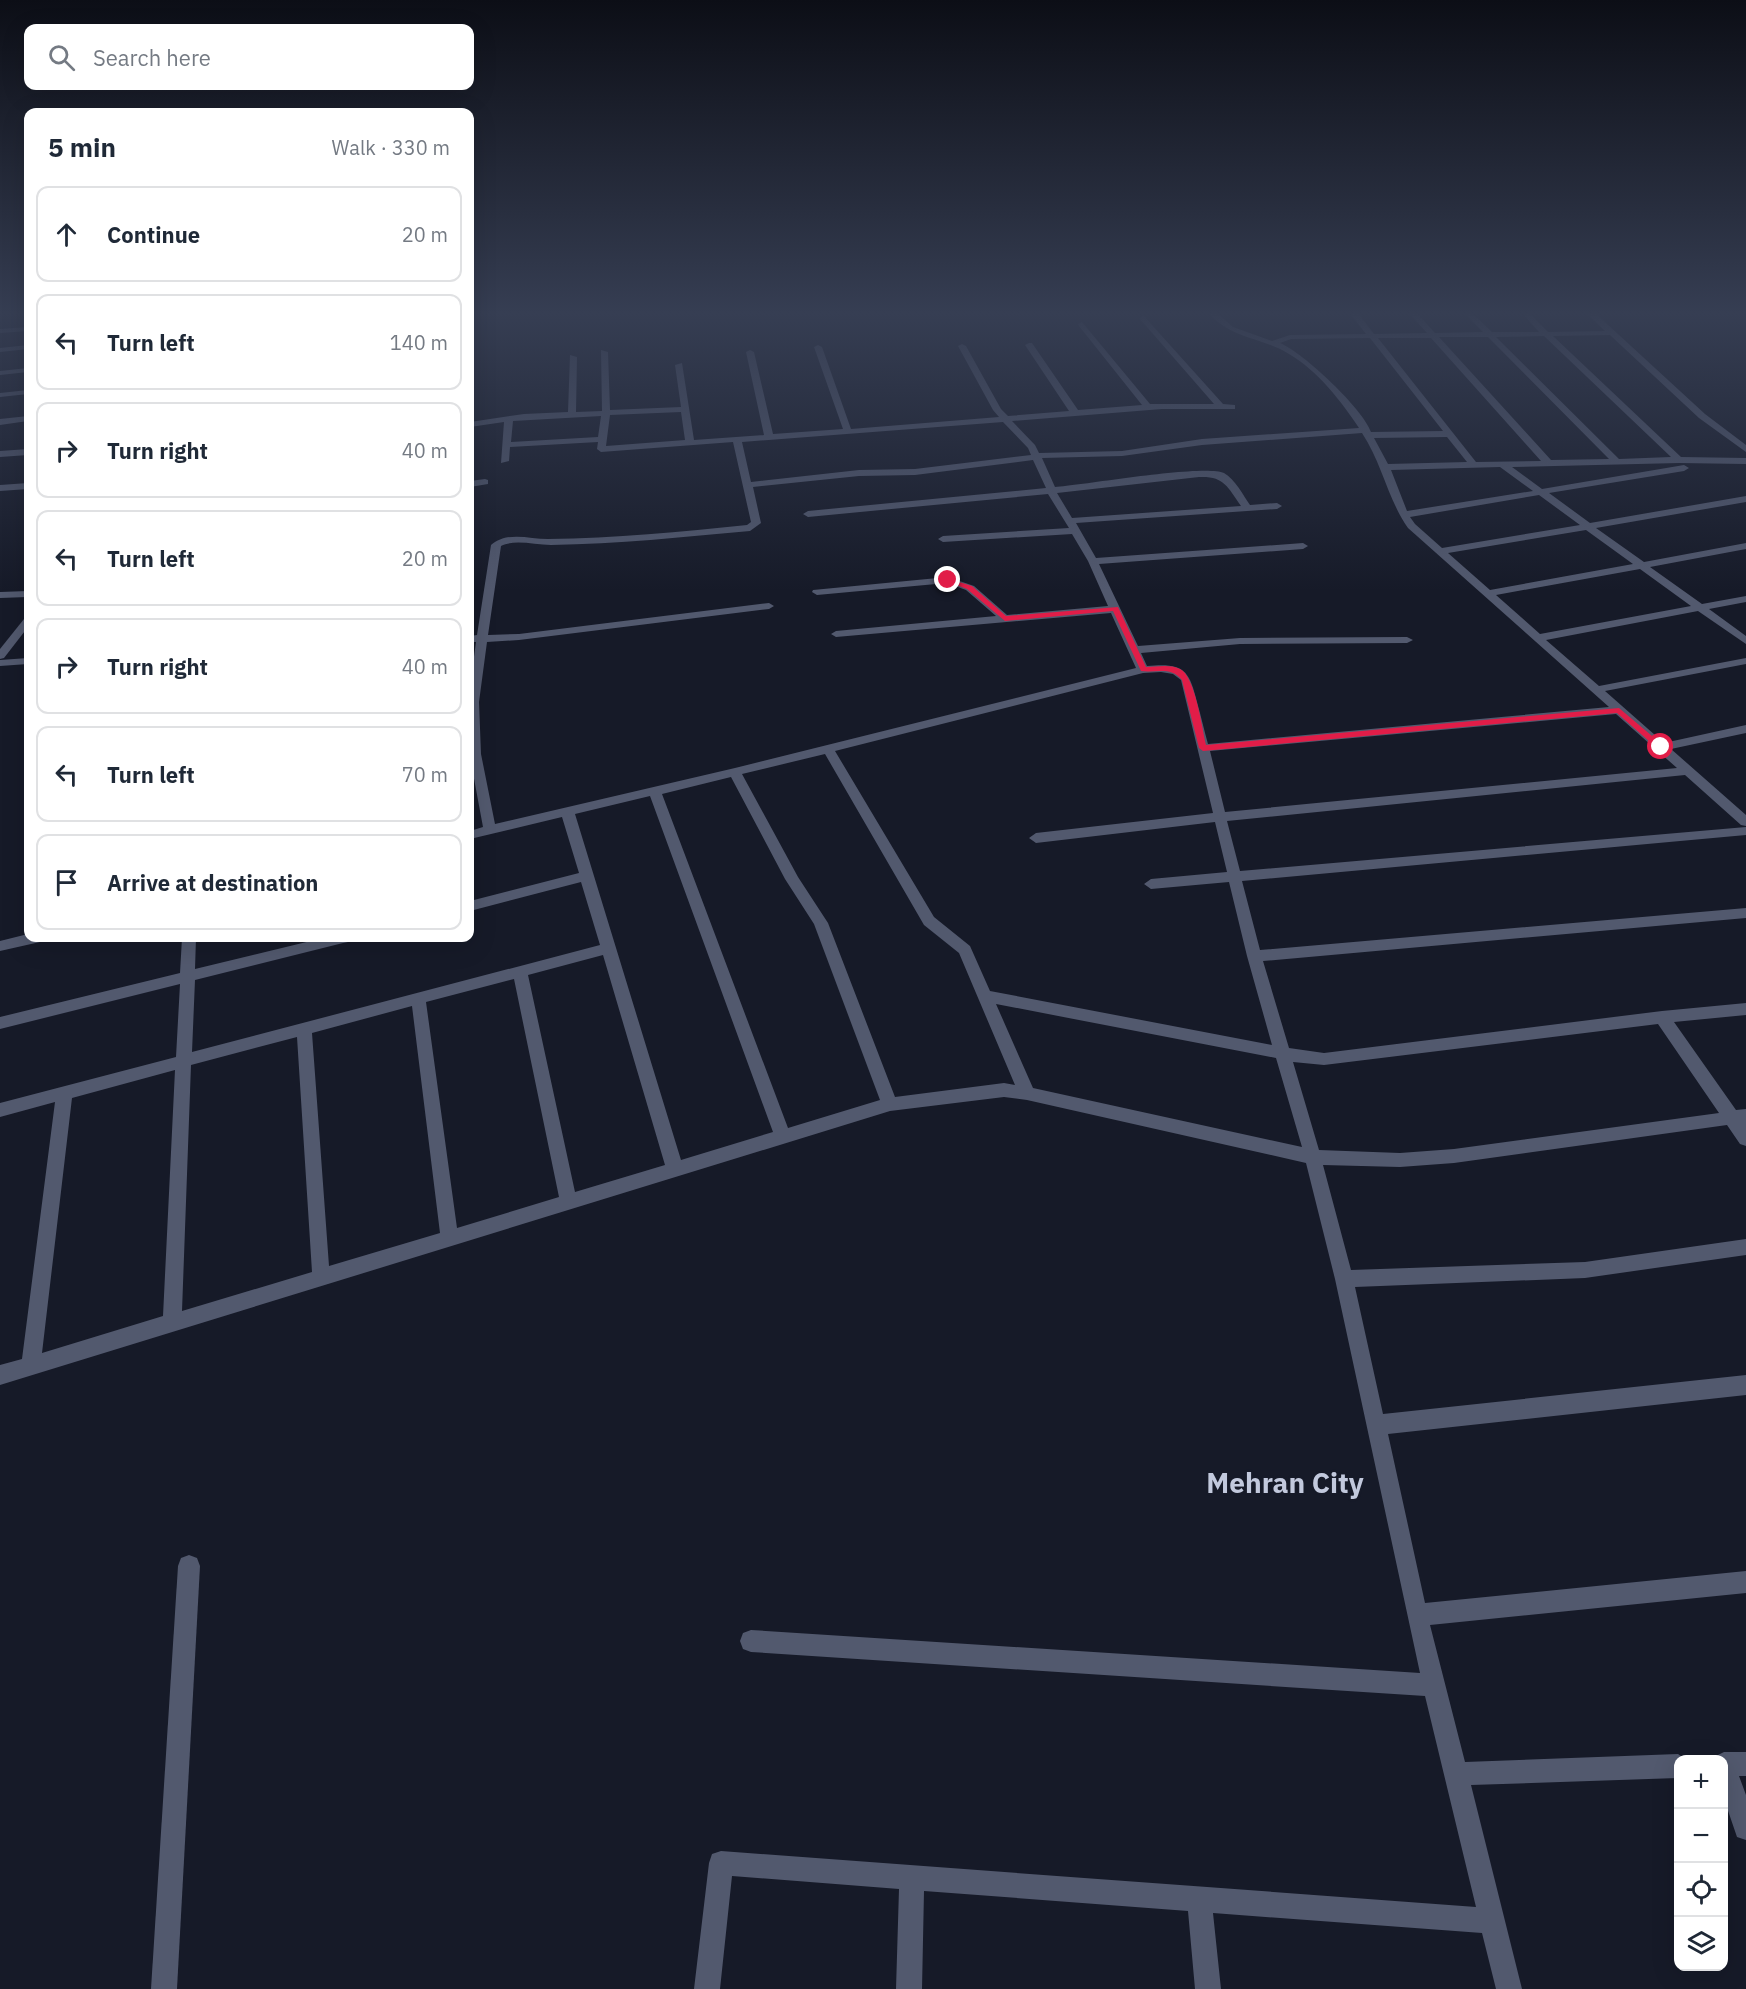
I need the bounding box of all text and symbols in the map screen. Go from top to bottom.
search box [24,24,474,90]
icon: search [45,41,78,74]
text: Search here [93,43,211,72]
text: 5 min [48,130,116,164]
text: Walk · 330 m [332,134,450,161]
icon: ahead [50,218,83,251]
text: Continue [107,220,200,249]
text: 20 m [402,221,448,248]
icon: left [50,326,83,359]
text: Turn left [107,328,195,357]
text: 140 m [390,329,448,356]
icon: right [50,434,83,467]
text: Turn right [107,436,208,465]
text: 40 m [402,437,448,464]
icon: left [50,542,83,575]
text: Turn left [107,544,195,573]
text: 20 m [402,545,448,572]
route end [934,566,960,592]
icon: right [50,650,83,683]
text: Turn right [107,652,208,681]
text: 40 m [402,653,448,680]
route start [1647,733,1673,759]
icon: left [50,758,83,791]
text: Turn left [107,760,195,789]
text: 70 m [402,761,448,788]
icon: arrive [50,866,83,899]
text: Arrive at destination [107,868,318,897]
district label: Mehran City [1206,1464,1364,1501]
map controls [1674,1755,1728,1971]
button: + [1674,1755,1728,1809]
button: − [1674,1809,1728,1863]
button: locate [1674,1863,1728,1917]
button: layers [1674,1917,1728,1971]

